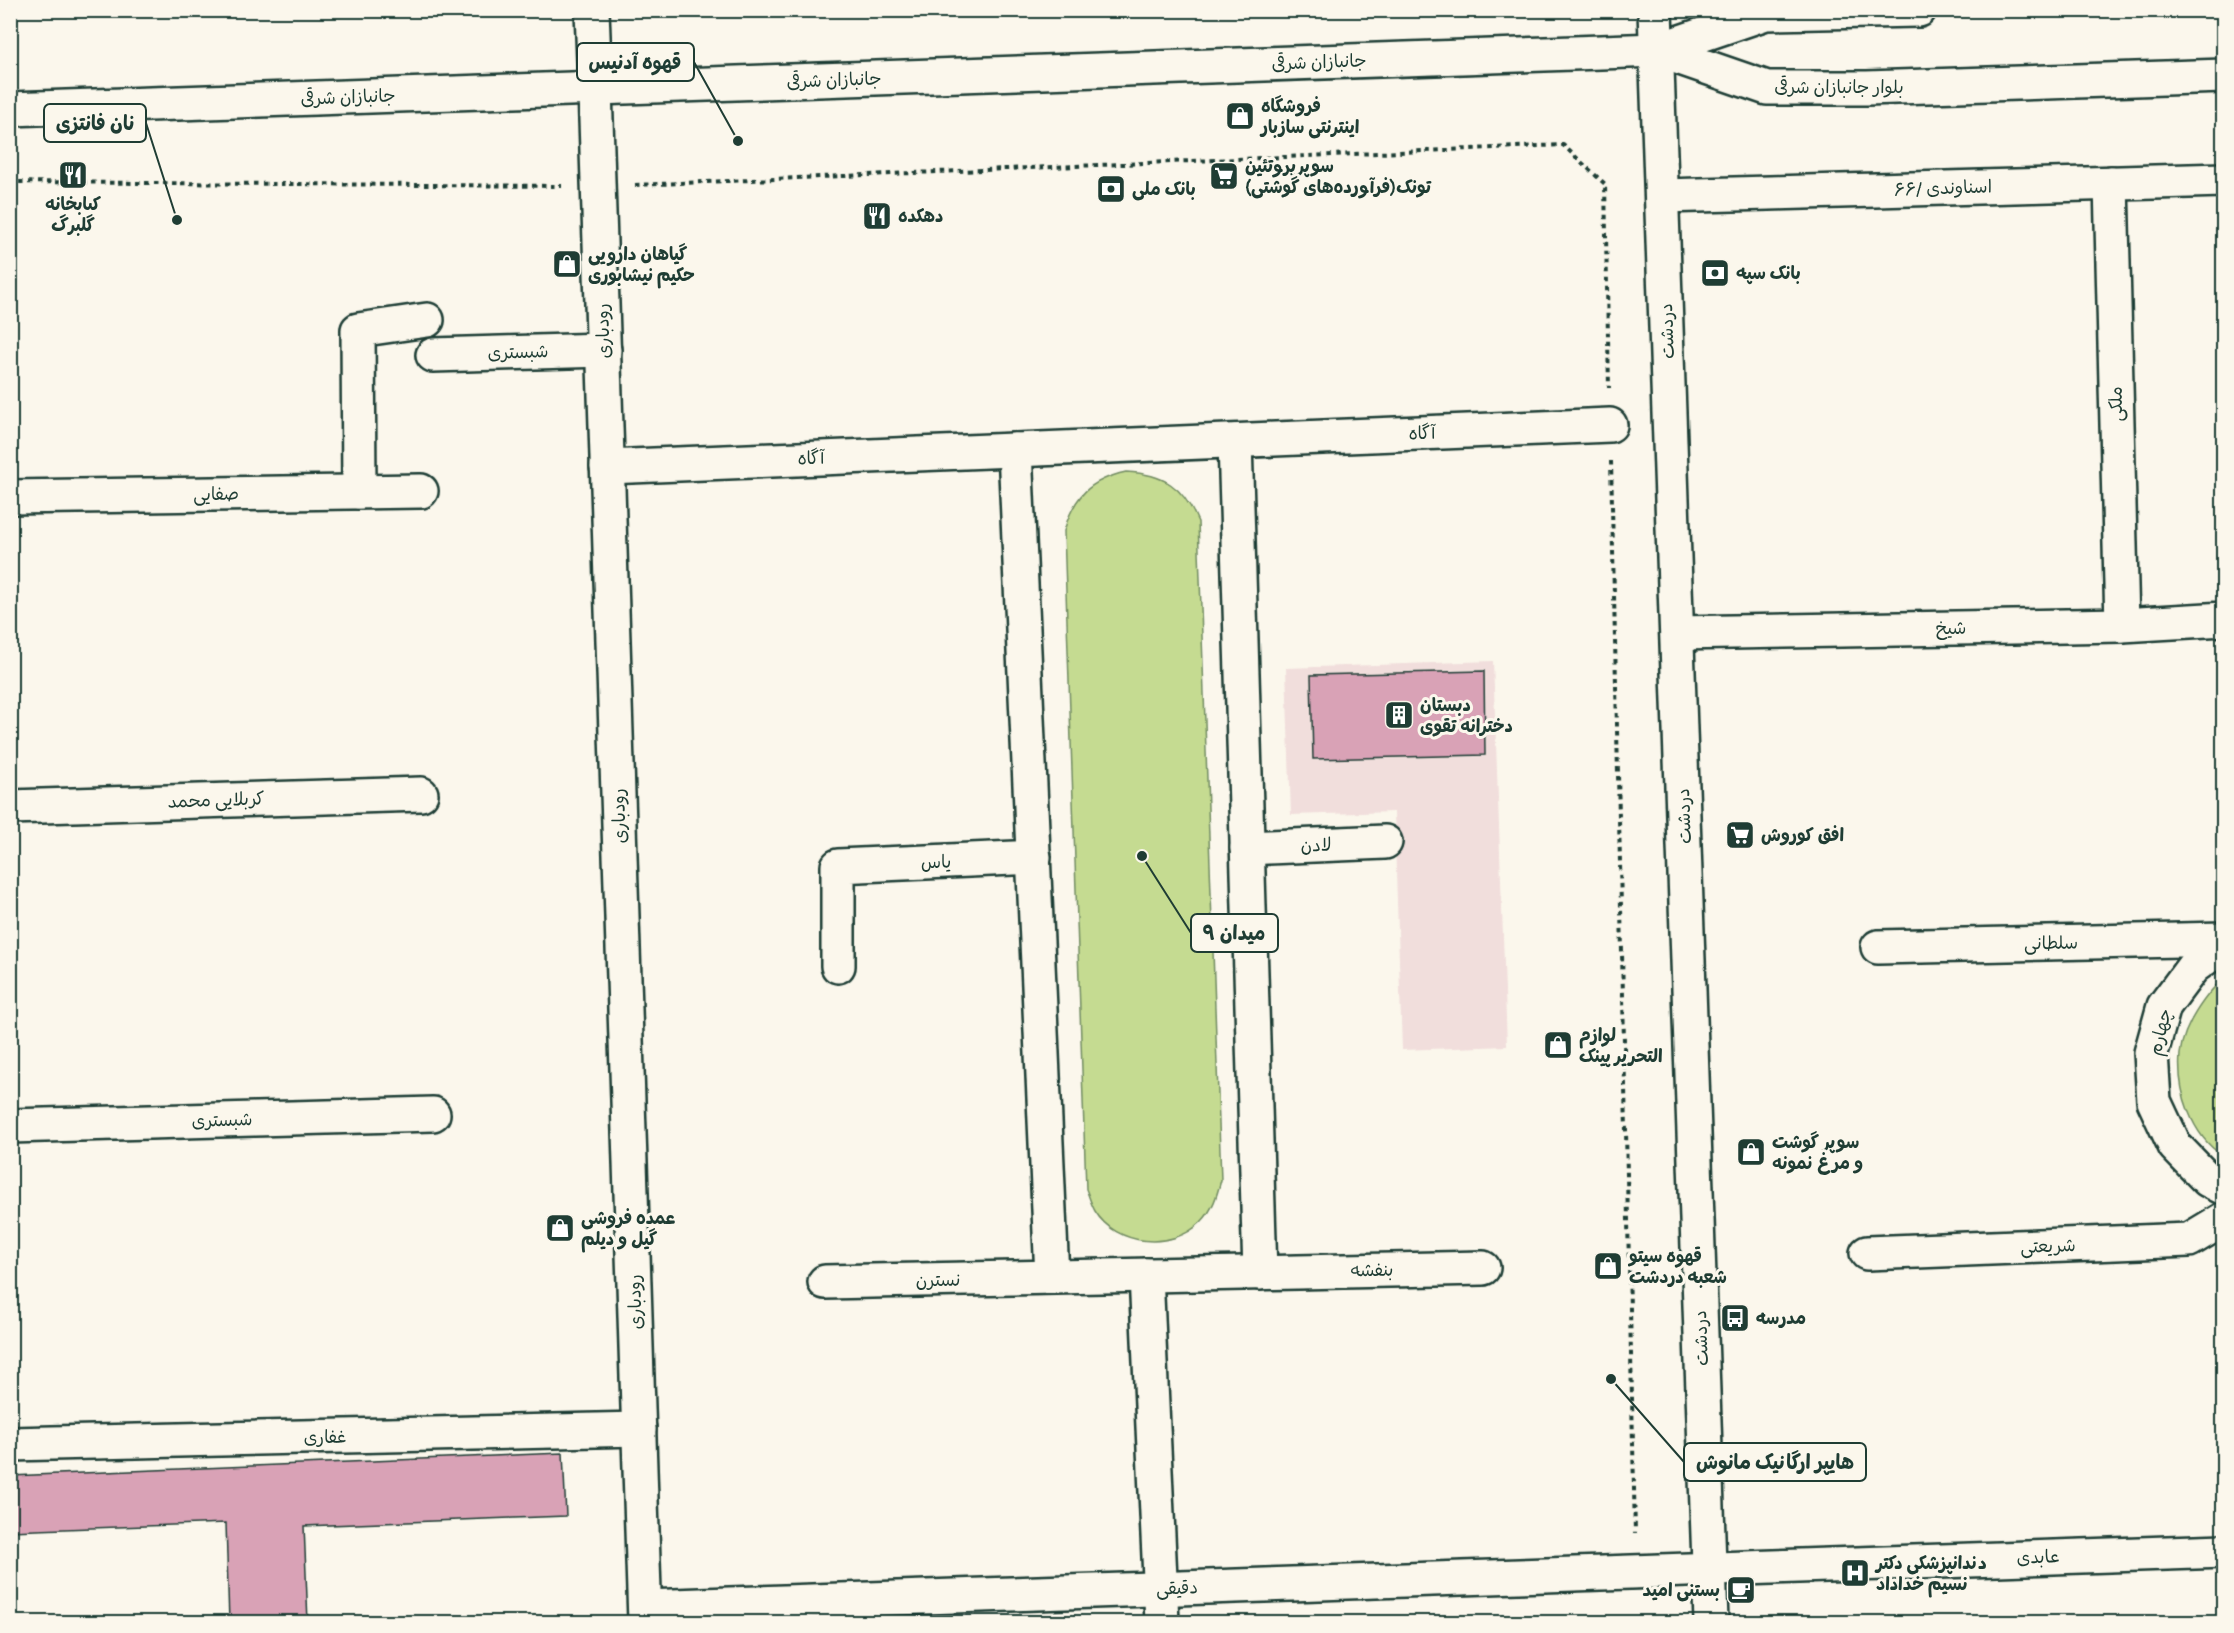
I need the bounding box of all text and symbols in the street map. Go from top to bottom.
callout: قهوه آدنیس [577,43,694,81]
street label: جانبازان شرقی [1271,48,1367,76]
text: قهوه آدنیس [589,50,681,76]
street label: جانبازان شرقی [786,66,882,94]
street label: بلوار جانبازان شرقی [1774,75,1904,99]
street label: جانبازان شرقی [300,83,396,111]
place label: فروشگاه اینترنتی سازبار [1259,95,1359,139]
shop icon: فروشگاه اینترنتی سازبار [1224,100,1256,132]
callout: نان فانتزی [44,104,146,142]
text: نان فانتزی [56,111,134,136]
place label: سوپرپروتئین تونک(فرآورده‌های گوشتی) [1245,155,1432,199]
restaurant icon: کبابخانه گلبرگ [57,159,89,191]
supermarket icon: سوپرپروتئین تونک(فرآورده‌های گوشتی) [1208,160,1240,192]
bank icon: بانک ملی [1095,173,1127,205]
street label: اسناوندی /۶۶ [1894,175,1992,202]
place label: بانک ملی [1132,178,1196,201]
place label: کبابخانه گلبرگ [45,193,101,237]
restaurant icon: دهکده [861,200,893,232]
place label: دهکده [898,205,943,228]
place label: گیاهان دارویی حکیم نیشابوری [588,243,695,289]
shop icon: گیاهان دارویی حکیم نیشابوری [551,248,583,280]
bank icon: بانک سپه [1699,257,1731,289]
place label: بانک سپه [1736,262,1801,285]
street label: رودباری [591,303,616,359]
street label: دردشت [1655,303,1680,359]
street label: شبستری [487,340,549,365]
street label: ملکی [2105,386,2128,422]
street label: آگاه [1408,421,1437,445]
street label: آگاه [797,446,826,470]
street label: صفایی [193,483,239,506]
street label: شیخ [1936,617,1966,640]
place label: دبستان دخترانه تقوی [1420,694,1513,738]
building icon: دبستان دخترانه تقوی [1383,699,1415,731]
street label: کربلایی محمد [167,787,265,814]
street label: رودباری [607,788,632,844]
street label: دردشت [1672,788,1697,844]
supermarket icon: افق کوروش [1724,819,1756,851]
place label: افق کوروش [1761,824,1844,847]
street label: لادن [1300,833,1332,858]
street label: یاس [920,850,952,875]
callout: میدان ۹ [1191,914,1278,952]
text: میدان ۹ [1203,921,1265,946]
street label: سلطانی [2024,932,2078,955]
street label: چهارم [2144,1006,2179,1058]
place label: لوازم التحریر پینک [1579,1024,1663,1068]
shop icon: لوازم التحریر پینک [1542,1029,1574,1061]
street label: شبستری [191,1108,253,1133]
place label: سوپر گوشت و مرغ نمونه [1772,1131,1863,1175]
shop icon: سوپر گوشت و مرغ نمونه [1735,1136,1767,1168]
place label: عمده فروشی گیل و دیلم [581,1207,675,1253]
shop icon: عمده فروشی گیل و دیلم [544,1212,576,1244]
street label: شریعتی [2020,1234,2076,1259]
place label: قهوه سیتو شعبه دردشت [1627,1245,1727,1289]
shop icon: قهوه سیتو شعبه دردشت [1592,1250,1624,1282]
street label: بنفشه [1350,1259,1394,1282]
street label: نسترن [915,1269,961,1292]
street label: رودباری [623,1274,648,1330]
bus stop icon: مدرسه [1719,1302,1751,1334]
place label: مدرسه [1756,1307,1806,1330]
street label: دردشت [1689,1310,1714,1366]
street label: غفاری [303,1426,347,1449]
callout: هایپر ارگانیک مانوش [1684,1443,1866,1481]
text: هایپر ارگانیک مانوش [1696,1450,1854,1475]
street label: عابدی [2016,1545,2060,1570]
place label: دندانپزشکی دکتر نسیم خداداد [1874,1552,1987,1598]
hospital icon: دندانپزشکی دکتر نسیم خداداد [1839,1557,1871,1589]
cafe icon: بستنی امید [1725,1574,1757,1606]
street label: دقیقی [1156,1576,1198,1601]
place label: بستنی امید [1642,1579,1720,1602]

